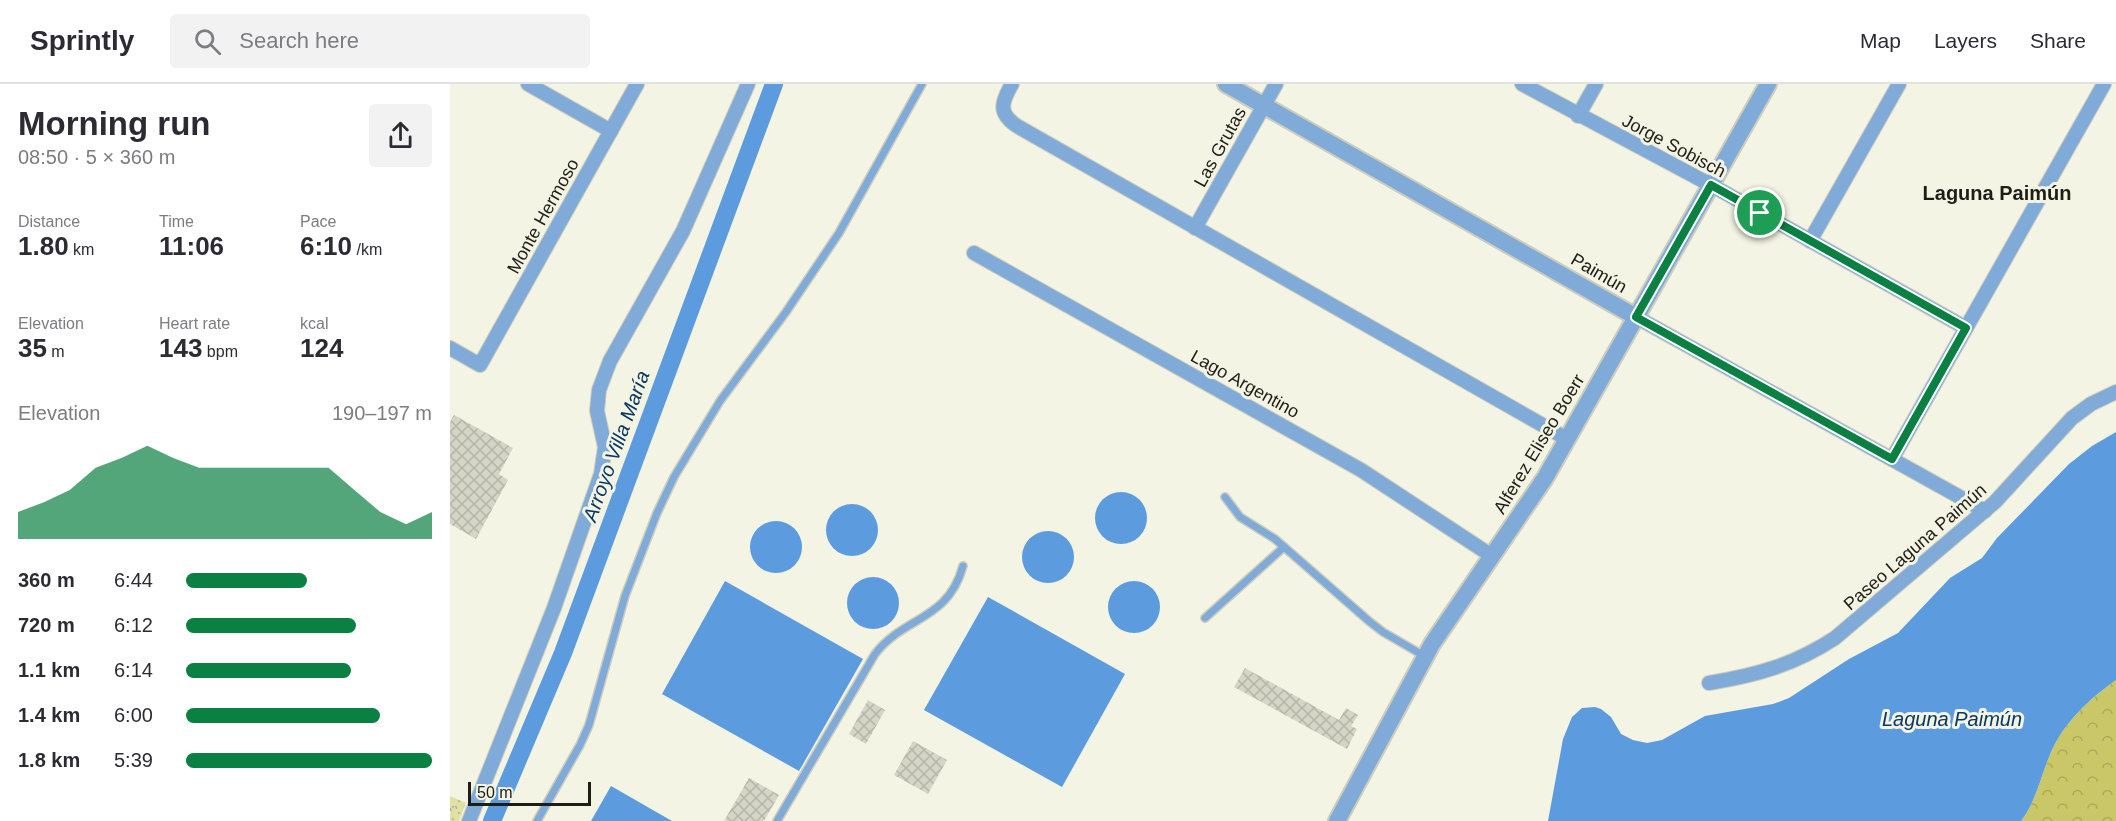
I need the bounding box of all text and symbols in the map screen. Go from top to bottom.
search box [170,14,590,68]
text: Sprintly [30,25,134,56]
icon: search [191,25,224,58]
text: Search here [239,28,359,53]
text: Map [1860,29,1901,52]
text: Layers [1934,29,1997,52]
text: Share [2030,29,2086,52]
button: share [369,104,432,167]
street label: Las Grutas [1190,104,1250,190]
text: Morning run [18,105,210,142]
street label: Jorge Sobisch [1619,110,1729,182]
text: 08:50 · 5 × 360 m [18,146,175,168]
street label: Monte Hermoso [503,155,583,277]
district label: Laguna Paimún [1923,182,2071,204]
pin [1734,187,1785,238]
icon: arrive [1743,196,1776,229]
text: Distance [18,213,80,230]
text: Time [159,213,194,230]
text: Pace [300,213,336,230]
text: 1.80 [18,231,69,261]
text: 11:06 [159,231,224,261]
text: 6:10 [300,231,352,261]
text: km [69,241,94,258]
text: /km [352,241,382,258]
street label: Paimún [1568,249,1630,297]
text: Elevation [18,315,84,332]
text: Heart rate [159,315,230,332]
text: kcal [300,315,328,332]
text: 35 [18,333,47,363]
text: 143 [159,333,202,363]
text: 124 [300,333,343,363]
text: m [47,343,65,360]
text: bpm [202,343,238,360]
street label: Lago Argentino [1187,346,1303,422]
water label: Arroyo Villa María [578,368,653,525]
street label: Alferez Eliseo Boerr [1489,371,1589,517]
text: Elevation [18,402,100,424]
text: 190–197 m [332,402,432,424]
street label: Paseo Laguna Paimún [1840,480,1990,614]
text: 360 m [18,569,75,591]
text: 6:44 [114,569,153,591]
text: 720 m [18,614,75,636]
text: 6:12 [114,614,153,636]
text: 1.1 km [18,659,80,681]
text: 6:14 [114,659,153,681]
text: 1.4 km [18,704,80,726]
text: 6:00 [114,704,153,726]
water label: Laguna Paimún [1882,708,2022,730]
text: 1.8 km [18,749,80,771]
text: 5:39 [114,749,153,771]
scale bar [468,779,591,806]
text: 50 m [477,784,513,801]

